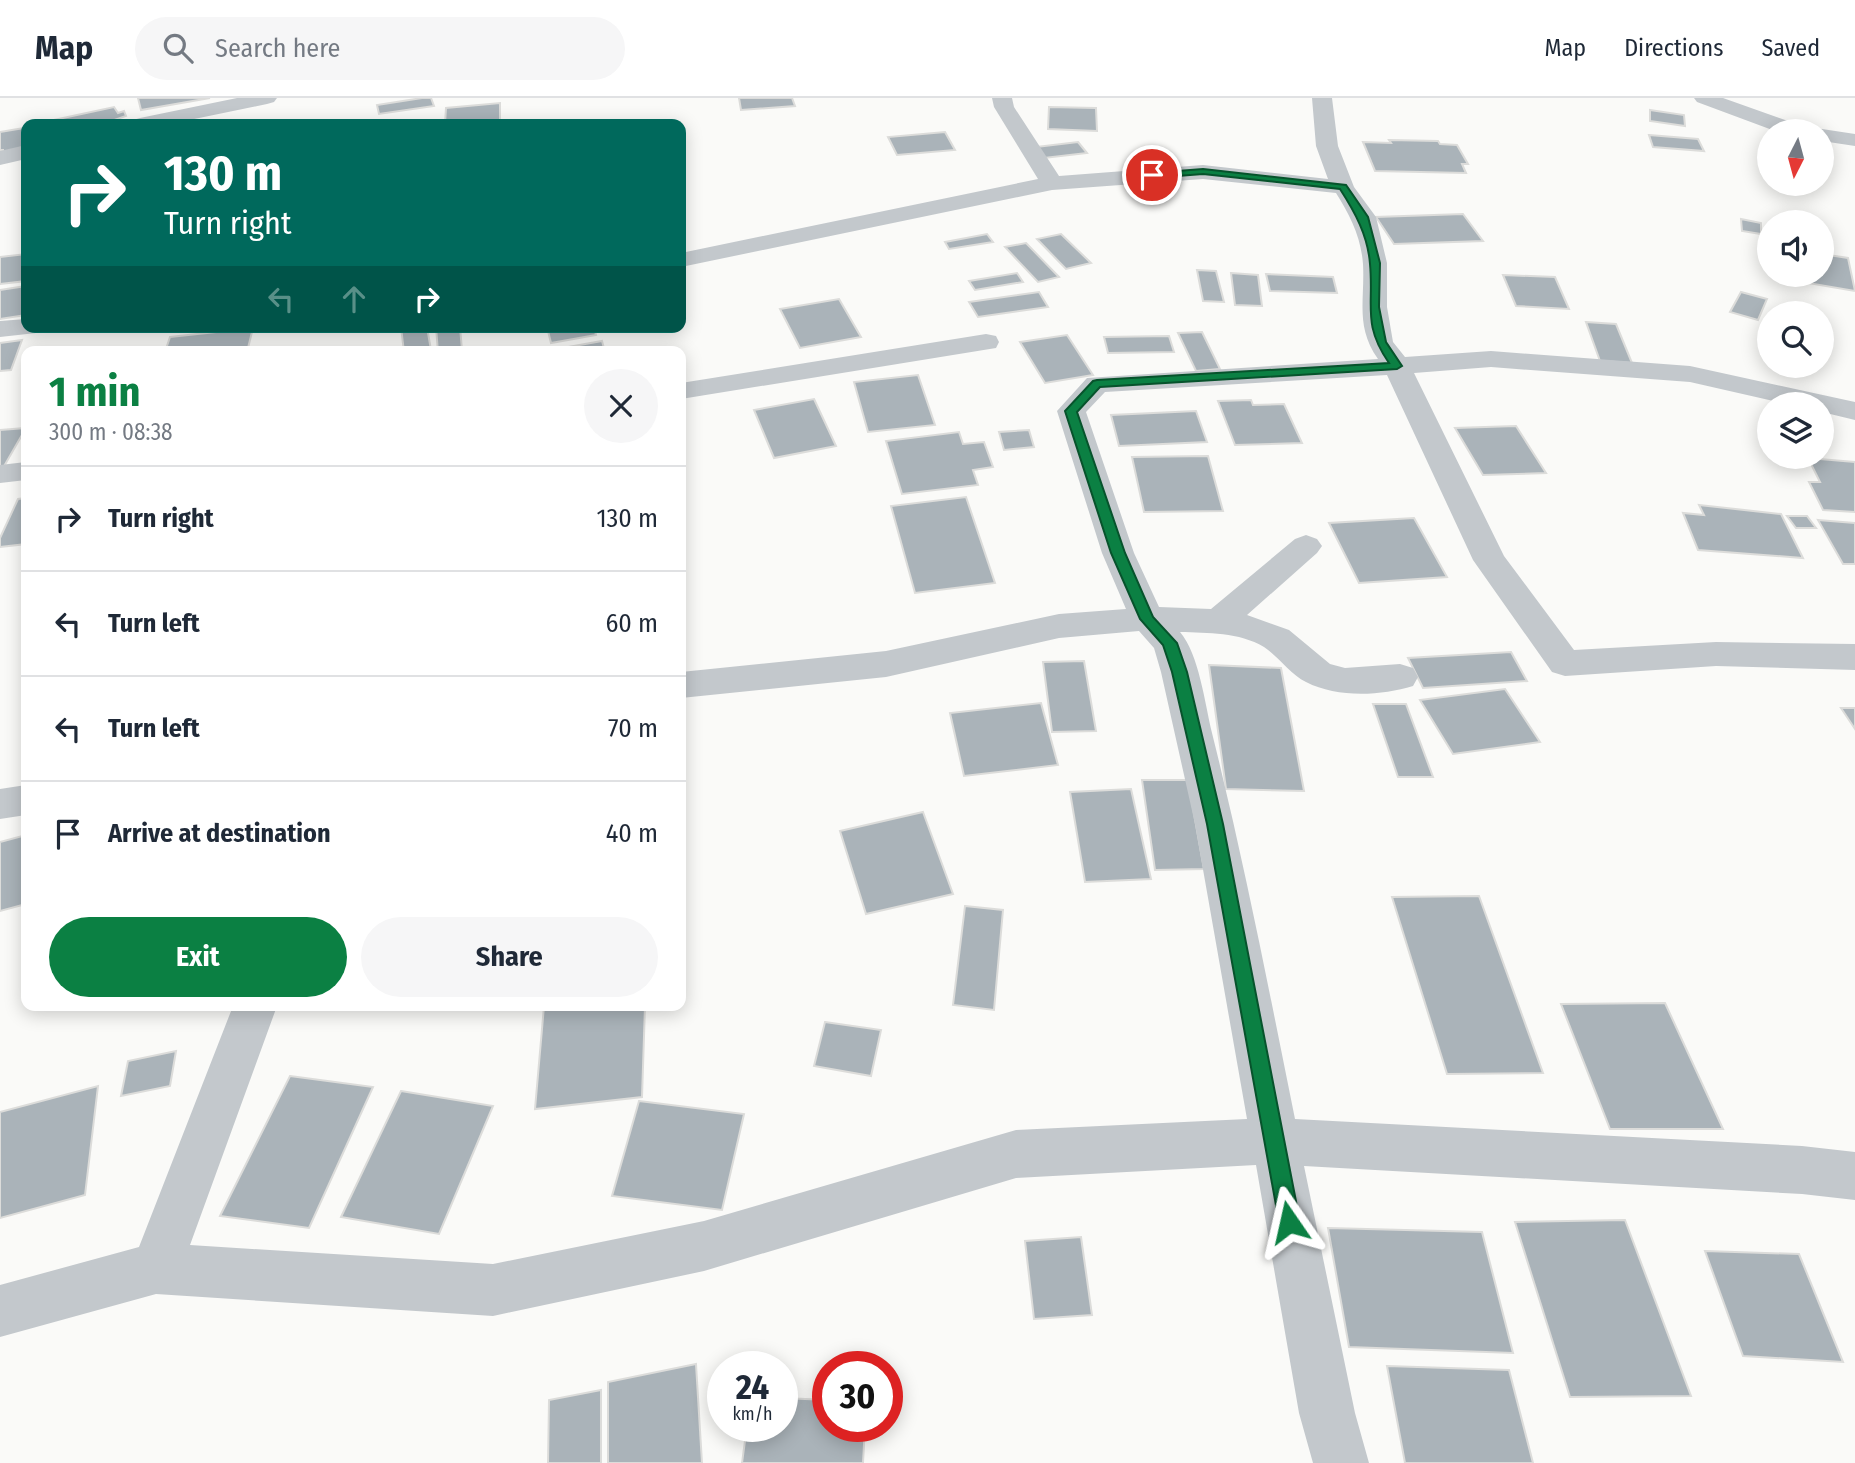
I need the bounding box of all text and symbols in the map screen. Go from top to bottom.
search box [135,17,625,80]
text: Map [35,28,93,68]
icon: search [159,29,197,67]
text: Search here [215,33,340,64]
text: Map [1545,34,1586,62]
text: Directions [1624,34,1723,62]
text: Saved [1761,34,1820,62]
north arrow [1757,119,1834,196]
map controls [1757,119,1834,469]
text: 130 m [164,144,282,203]
pin [1122,145,1182,205]
icon: right [49,147,140,238]
icon: arrive [1133,156,1171,194]
text: Turn right [164,204,291,242]
button: sound [1757,210,1834,287]
icon: left [262,280,300,318]
icon: ahead [335,280,373,318]
icon: right [408,280,446,318]
button: search [1757,301,1834,378]
text: 1 min [49,367,140,417]
button: close [584,369,658,443]
button: layers [1757,392,1834,469]
text: 300 m · 08:38 [49,418,173,446]
icon: right [49,500,87,538]
text: Turn right [108,503,214,534]
text: 130 m [596,503,658,534]
icon: left [49,605,87,643]
text: Turn left [108,608,200,639]
text: 60 m [605,608,658,639]
icon: left [49,710,87,748]
text: Turn left [108,713,200,744]
text: 70 m [608,713,658,744]
icon: arrive [49,815,87,853]
text: Arrive at destination [108,818,331,849]
text: 40 m [606,818,658,849]
button: Exit [49,917,347,997]
button: Share [361,917,658,997]
position arrow [1252,1185,1326,1259]
speed limit sign: 30 [812,1351,903,1442]
text: 24 [736,1366,769,1408]
text: km/h [732,1403,773,1425]

